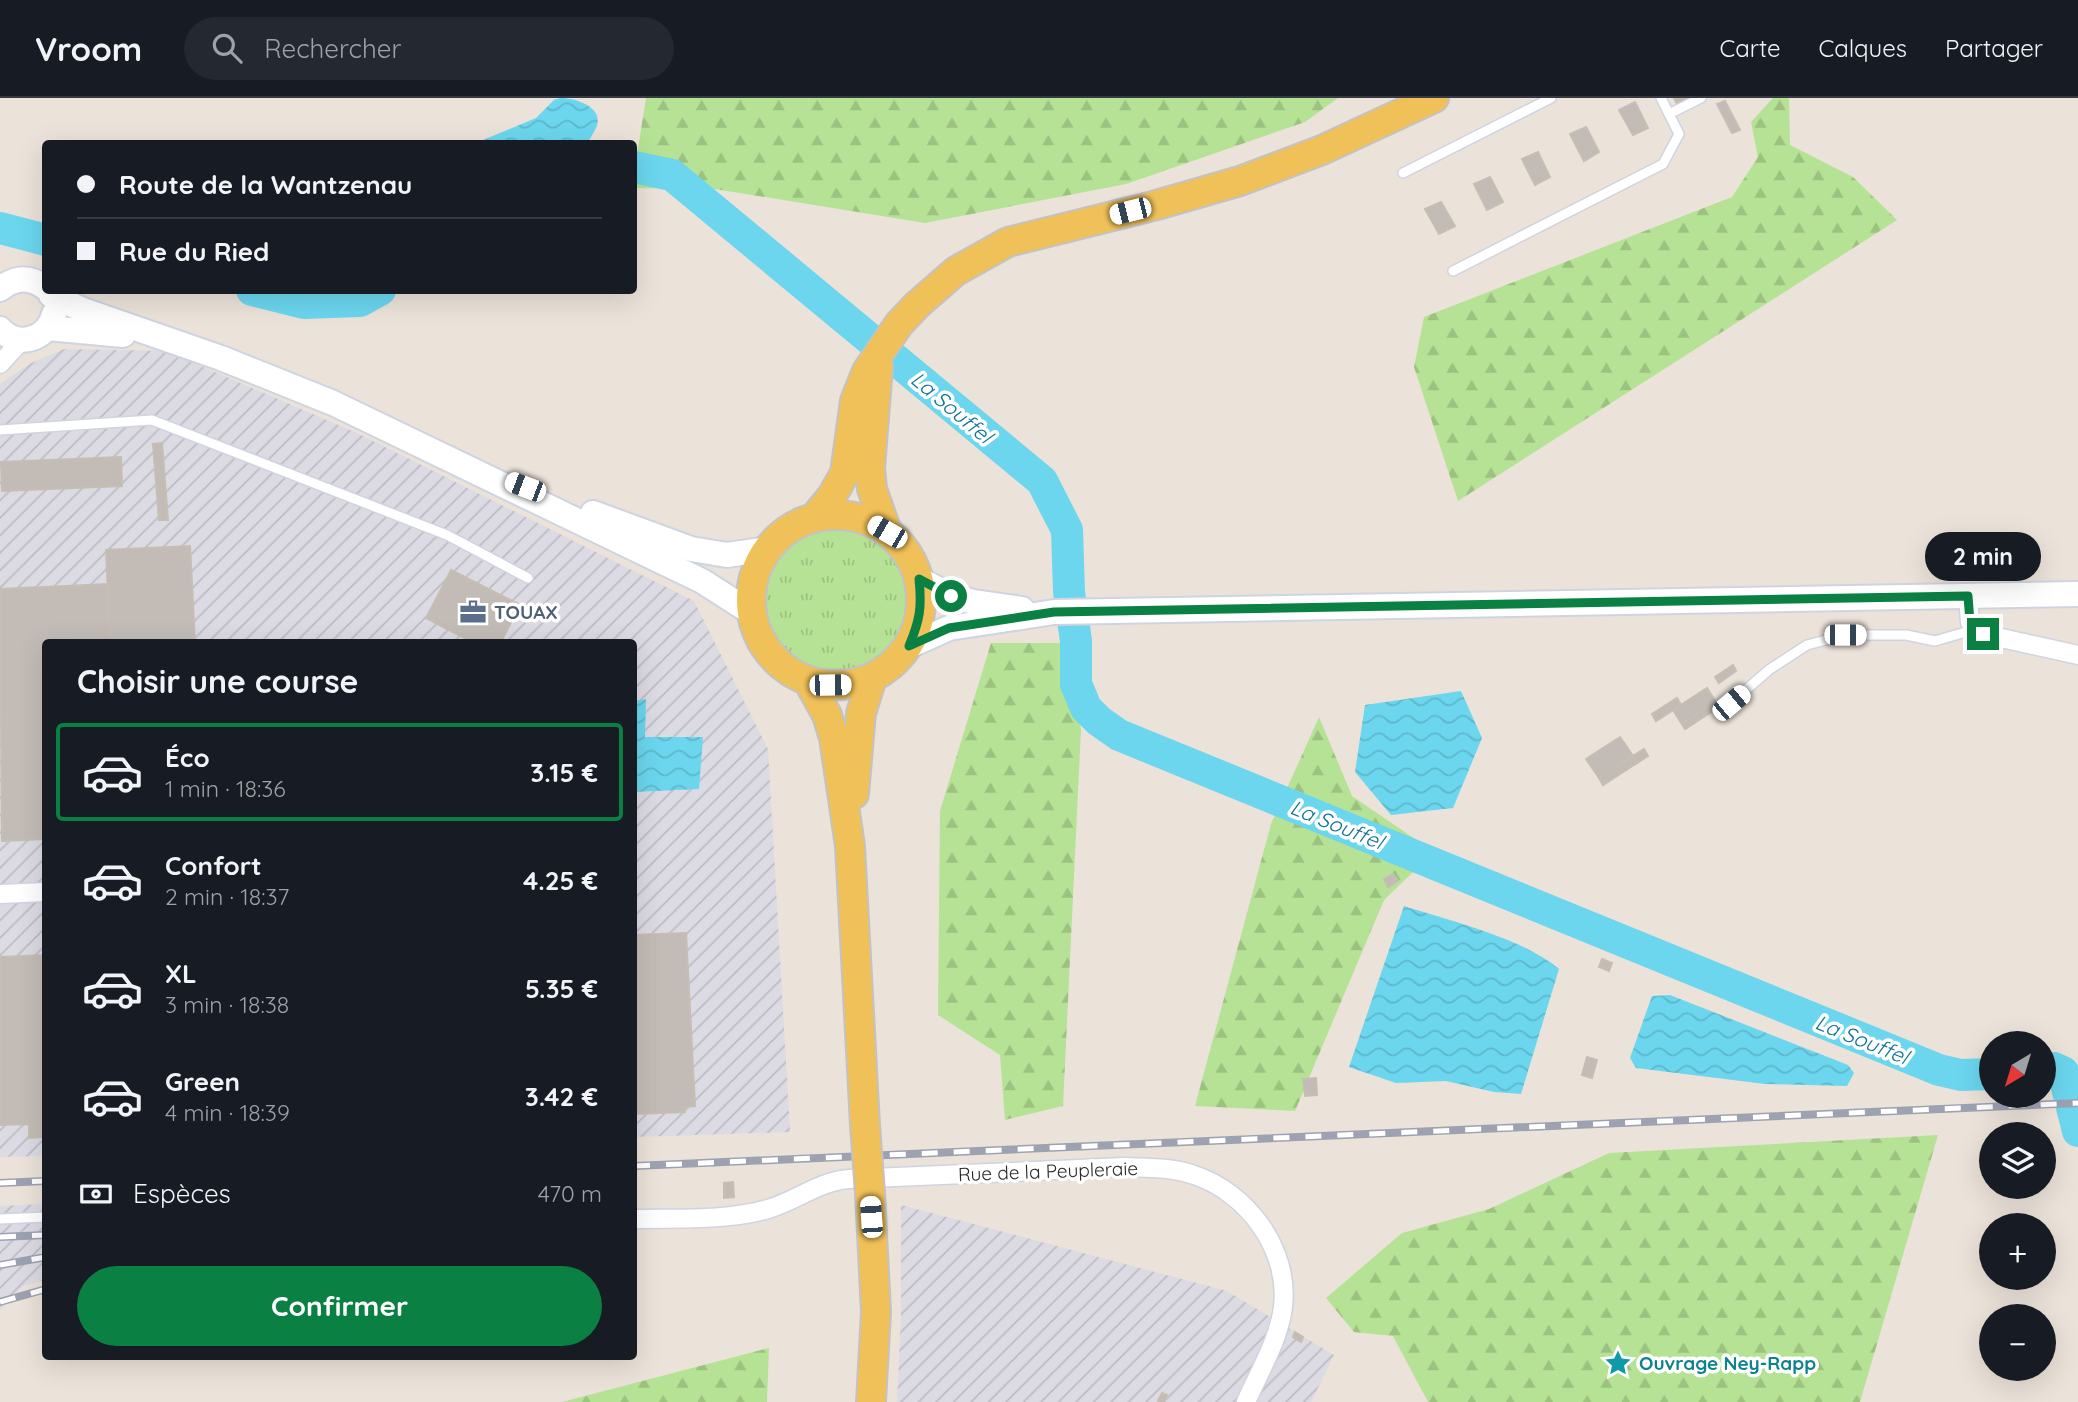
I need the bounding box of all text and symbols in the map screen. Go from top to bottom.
search box [184,17,674,80]
text: Vroom [35,28,142,69]
icon: search [208,29,246,67]
text: Rechercher [264,32,401,65]
text: Carte [1719,33,1781,63]
text: Calques [1819,33,1907,63]
text: Partager [1945,33,2043,63]
text: Route de la Wantzenau [119,168,412,201]
car [1108,196,1153,226]
text: Rue du Ried [119,235,269,268]
water label: La Souffel [906,366,1000,450]
car [502,470,549,504]
car [864,512,911,552]
callout: 2 min [1925,532,2041,582]
text: 2 min [1953,542,2013,571]
route start [935,580,967,612]
office icon: TOUAX [458,597,488,627]
place label: TOUAX [494,600,558,624]
route end [1967,618,1999,650]
car [1825,625,1867,646]
text: Choisir une course [77,661,358,701]
car [809,674,852,696]
car [1709,681,1754,725]
icon: car [81,741,144,804]
text: Éco [165,741,210,774]
text: 3.15 € [530,756,598,789]
text: 1 min · 18:36 [165,774,286,803]
water label: La Souffel [1287,794,1389,855]
icon: car [81,849,144,912]
text: Confort [165,849,262,882]
text: 4.25 € [523,864,598,897]
text: 2 min · 18:37 [165,882,289,911]
icon: car [81,957,144,1020]
text: XL [165,957,197,990]
text: 5.35 € [525,972,598,1005]
text: 3 min · 18:38 [165,990,289,1019]
water label: La Souffel [1812,1009,1914,1070]
north arrow [1979,1031,2056,1108]
map controls [1979,1031,2056,1381]
icon: car [81,1065,144,1128]
text: Green [165,1065,240,1098]
text: 3.42 € [525,1080,598,1113]
text: 4 min · 18:39 [165,1098,290,1127]
button: layers [1979,1122,2056,1199]
street label: Rue de la Peupleraie [957,1156,1139,1186]
icon: cash [77,1175,115,1213]
text: Espèces [133,1177,231,1210]
text: 470 m [538,1179,602,1208]
car [860,1195,883,1239]
button: + [1979,1213,2056,1290]
button: Confirmer [77,1266,602,1346]
button: − [1979,1304,2056,1381]
place icon: Ouvrage Ney-Rapp [1603,1348,1633,1378]
place label: Ouvrage Ney-Rapp [1639,1351,1816,1375]

